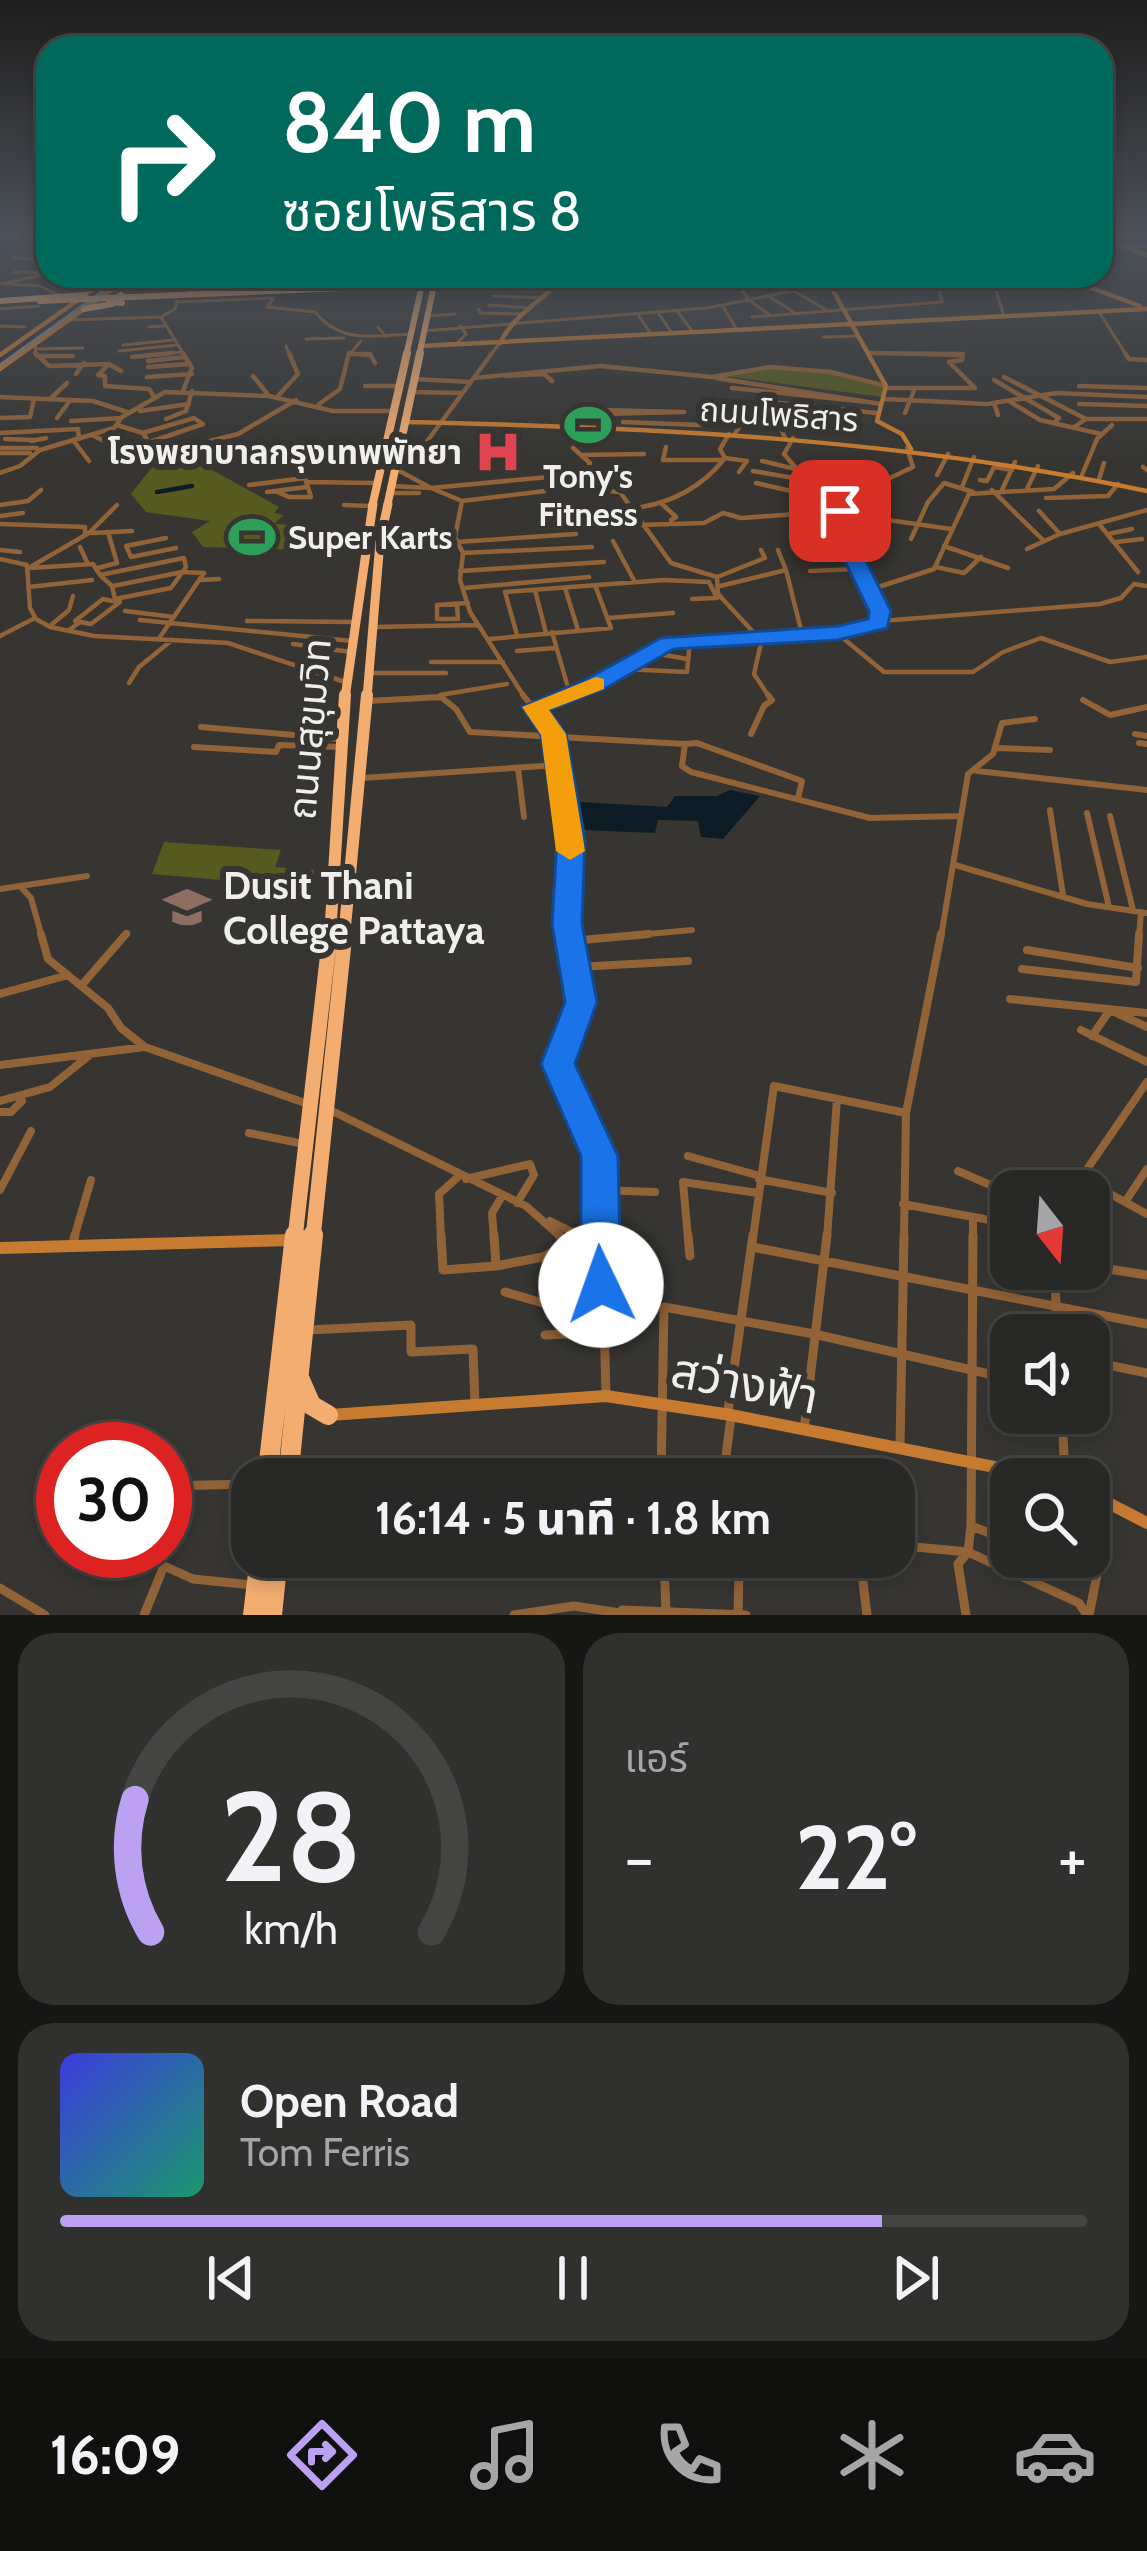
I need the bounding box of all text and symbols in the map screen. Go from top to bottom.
text: 840 m [282,71,536,173]
icon: right [84,84,240,240]
text: ซอยโพธิสาร 8 [282,178,582,244]
street label: ถนนโพธิสาร [698,388,860,440]
sports icon: Tony's Fitness [563,400,613,450]
hospital icon: โรงพยาบาลกรุงเทพพัทยา [473,427,523,477]
place label: โรงพยาบาลกรุงเทพพัทยา [108,432,462,473]
place label: Tony's Fitness [538,456,638,534]
pin [789,460,891,562]
icon: arrive [807,478,873,544]
sports icon: Super Karts [227,512,277,562]
place label: Super Karts [288,517,453,557]
street label: ถนนสุขุมวิท [277,636,341,822]
place label: Dusit Thani College Pattaya [223,861,485,954]
school or university icon: Dusit Thani College Pattaya [162,882,212,932]
north arrow [990,1170,1110,1290]
map controls [990,1170,1110,1578]
position arrow [538,1222,664,1348]
button: sound [990,1314,1110,1434]
street label: สว่างฟ้า [667,1340,823,1426]
speed limit sign: 30 [36,1422,192,1578]
button: search [990,1458,1110,1578]
text: 16:14 · 5 นาที · 1.8 km [375,1491,771,1545]
text: แอร์ [625,1734,688,1782]
text: 28 [221,1761,362,1912]
text: 22° [795,1802,916,1912]
text: − [625,1817,654,1898]
text: + [1058,1817,1087,1898]
text: km/h [244,1903,338,1955]
text: Open Road [240,2074,459,2128]
text: Tom Ferris [240,2128,410,2176]
icon: previous [198,2245,264,2311]
icon: pause [540,2245,606,2311]
icon: next [883,2245,949,2311]
icon: directions [280,2413,364,2497]
icon: music [463,2413,547,2497]
icon: phone [647,2413,731,2497]
icon: climate [830,2413,914,2497]
icon: car [1013,2413,1097,2497]
text: 16:09 [50,2422,180,2488]

